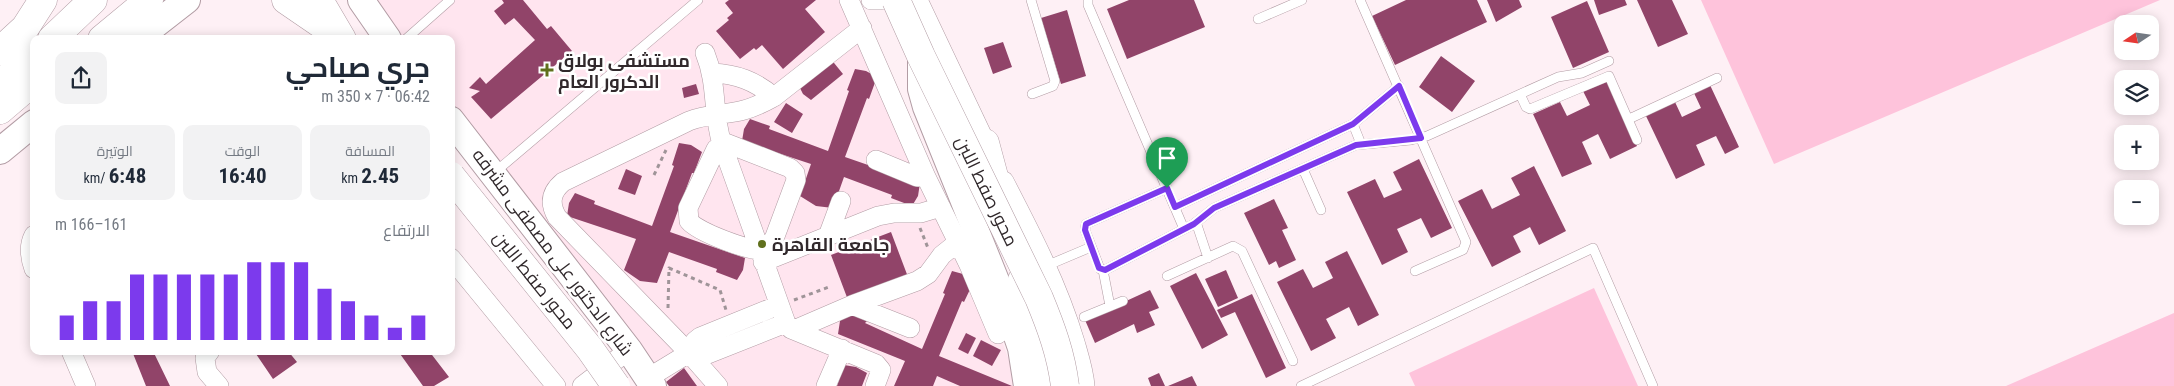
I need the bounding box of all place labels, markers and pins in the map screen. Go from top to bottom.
place label: مستشفى بولاق الدكرور العام [558,50,690,94]
marker: مستشفى بولاق الدكرور العام [540,63,554,77]
pin [1146,137,1188,188]
place label: جامعة القاهرة [772,234,889,256]
marker: جامعة القاهرة [756,238,768,250]

